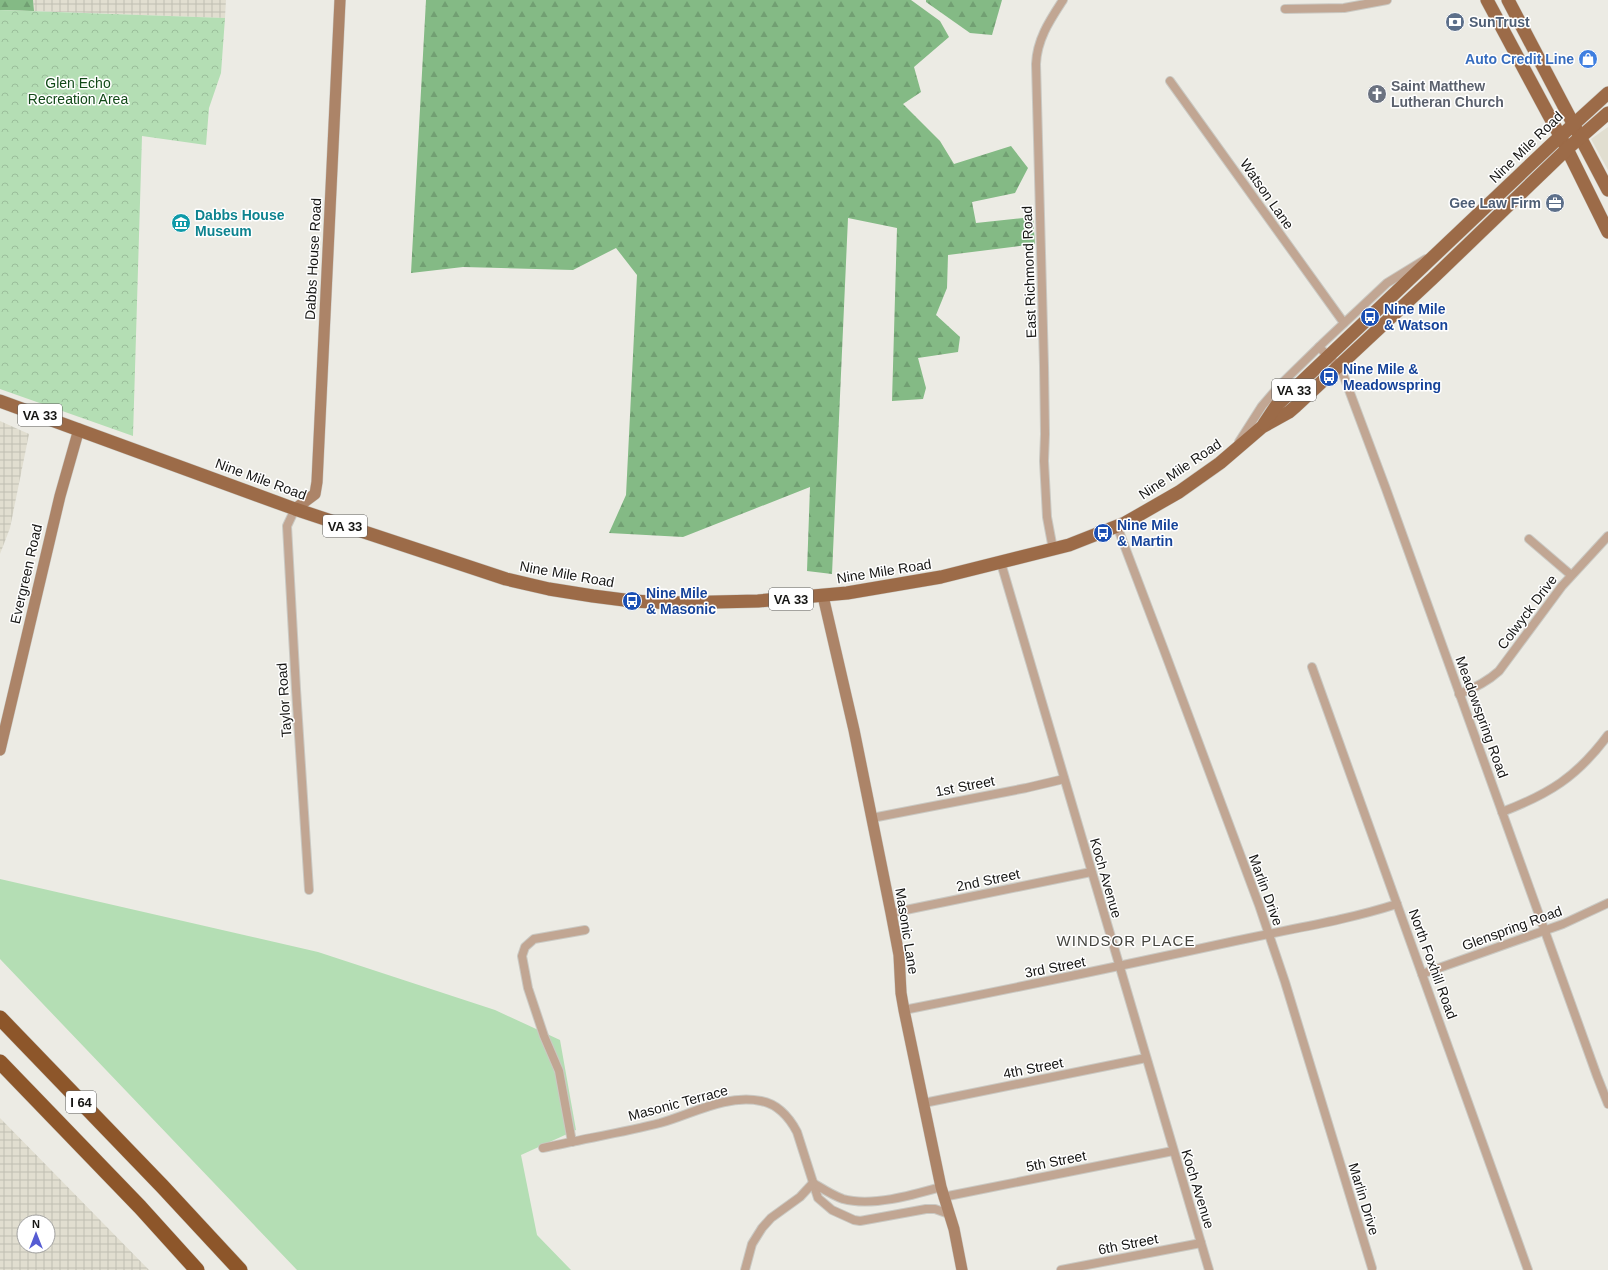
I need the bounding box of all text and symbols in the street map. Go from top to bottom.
bank icon: SunTrust [1444,11,1466,33]
place label: SunTrust [1469,14,1530,30]
shop icon: Auto Credit Line [1577,48,1599,70]
place label: Auto Credit Line [1465,51,1574,67]
park label: Glen Echo Recreation Area [28,75,128,107]
place label: Saint Matthew Lutheran Church [1391,78,1504,110]
church icon: Saint Matthew Lutheran Church [1366,83,1388,105]
street label: Nine Mile Road [1486,108,1566,186]
street label: Watson Lane [1237,156,1297,232]
office icon: Gee Law Firm [1544,192,1566,214]
place label: Gee Law Firm [1449,195,1541,211]
street label: Dabbs House Road [302,198,324,320]
street label: East Richmond Road [1019,206,1039,338]
place label: Dabbs House Museum [195,207,285,239]
museum icon: Dabbs House Museum [170,212,192,234]
place label: Nine Mile & Watson [1384,301,1448,333]
bus stop icon: Nine Mile & Watson [1359,306,1381,328]
place label: Nine Mile & Meadowspring [1343,361,1441,393]
bus stop icon: Nine Mile & Meadowspring [1318,366,1340,388]
road number: VA 33 [1272,379,1316,401]
road number: VA 33 [18,404,62,426]
street label: Nine Mile Road [1136,436,1224,502]
street label: Nine Mile Road [213,455,309,503]
road number: VA 33 [323,515,367,537]
place label: Nine Mile & Martin [1117,517,1179,549]
bus stop icon: Nine Mile & Martin [1092,522,1114,544]
street label: Evergreen Road [7,523,45,625]
street label: Nine Mile Road [835,556,933,586]
street label: Nine Mile Road [518,558,616,590]
street label: Colwyck Drive [1494,572,1560,652]
place label: Nine Mile & Masonic [646,585,716,617]
road number: VA 33 [769,588,813,610]
bus stop icon: Nine Mile & Masonic [621,590,643,612]
street label: Meadowspring Road [1453,654,1511,780]
street label: Taylor Road [273,662,295,738]
street label: 1st Street [934,772,996,800]
street label: Koch Avenue [1087,836,1125,920]
street label: Marlin Drive [1246,852,1286,928]
street label: 2nd Street [955,865,1021,895]
street label: Masonic Lane [892,887,922,976]
street label: Glenspring Road [1460,903,1564,953]
street label: North Foxhill Road [1406,907,1460,1021]
district label: WINDSOR PLACE [1057,932,1195,949]
street label: 3rd Street [1023,953,1087,981]
street label: 4th Street [1002,1054,1064,1082]
street label: Masonic Terrace [626,1082,730,1124]
road number: I 64 [66,1091,96,1113]
street label: 5th Street [1025,1147,1087,1175]
street label: Koch Avenue [1178,1147,1218,1231]
street label: Marlin Drive [1345,1161,1383,1237]
north arrow [16,1214,56,1254]
text: N [32,1218,40,1230]
street label: 6th Street [1097,1230,1159,1258]

